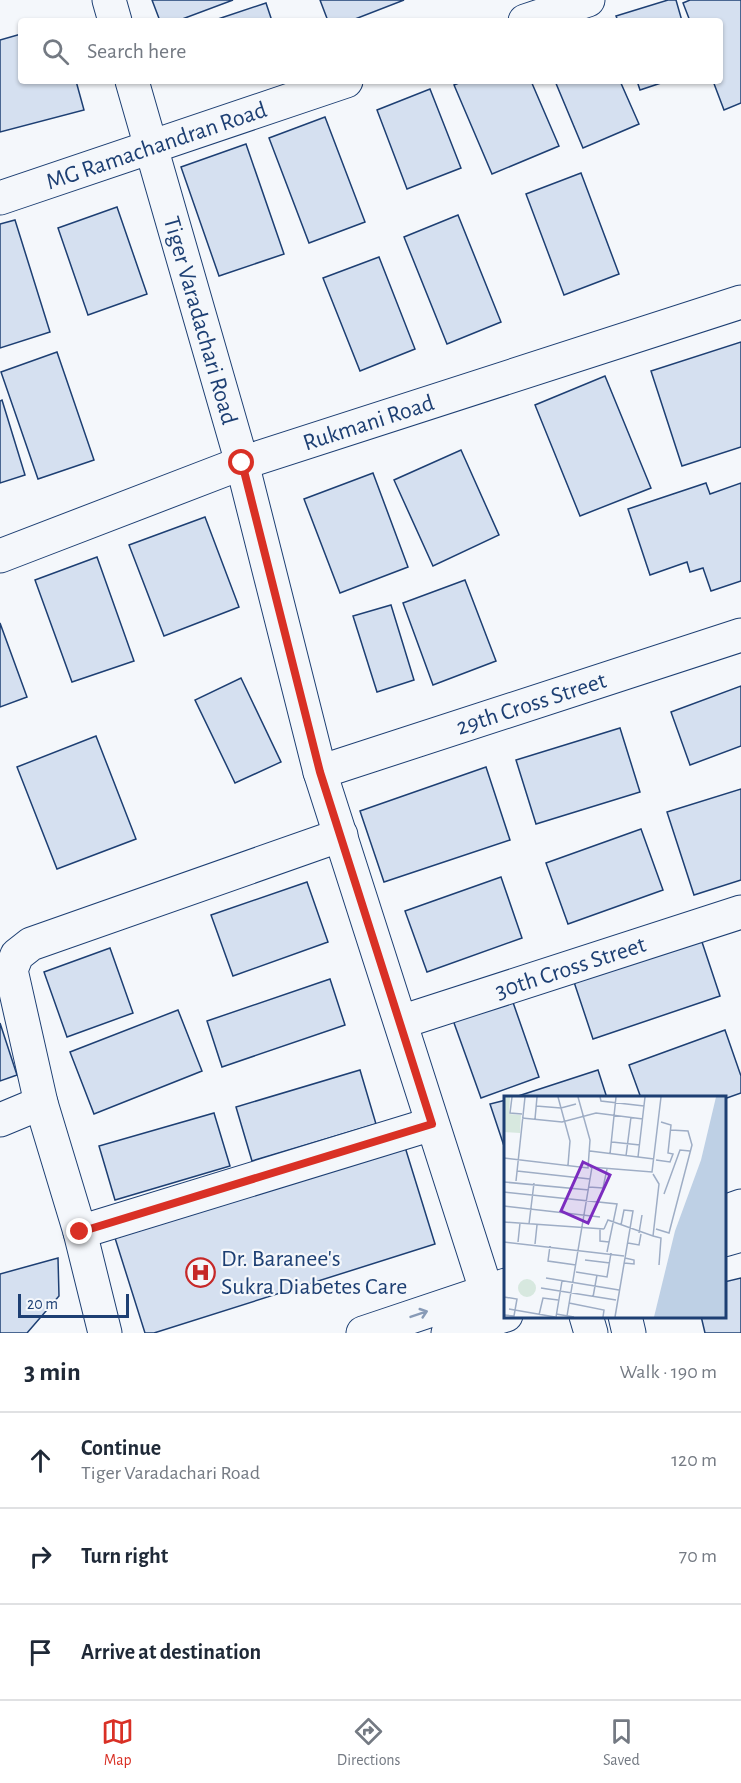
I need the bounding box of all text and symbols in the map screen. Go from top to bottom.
search box [18,18,723,84]
icon: search [39,35,72,68]
text: Search here [87,40,186,62]
street label: MG Ramachandran Road [43,98,270,194]
street label: Tiger Varadachari Road [159,214,241,427]
street label: Rukmani Road [300,391,437,456]
route start [228,449,254,475]
street label: 29th Cross Street [453,669,610,740]
street label: 30th Cross Street [493,933,649,1004]
inset map [504,1096,726,1318]
route end [66,1218,92,1244]
place label: Dr. Baranee's Sukra Diabetes Care [221,1247,407,1299]
hospital icon: Dr. Baranee's Sukra Diabetes Care [184,1256,216,1288]
scale bar [18,1291,129,1318]
text: 20 m [27,1296,58,1312]
one-way arrow [409,1307,427,1318]
text: 3 min [24,1359,81,1385]
text: Walk · 190 m [620,1362,717,1382]
text: Continue [81,1437,161,1459]
icon: ahead [24,1444,57,1477]
text: 120 m [671,1450,717,1470]
text: Tiger Varadachari Road [81,1463,260,1483]
icon: right [24,1540,57,1573]
text: Turn right [81,1545,168,1567]
text: 70 m [679,1546,717,1566]
icon: arrive [24,1636,57,1669]
text: Arrive at destination [81,1641,261,1663]
tab: Map [101,1715,134,1770]
tab: Directions [337,1715,401,1770]
tab: Saved [603,1715,640,1770]

